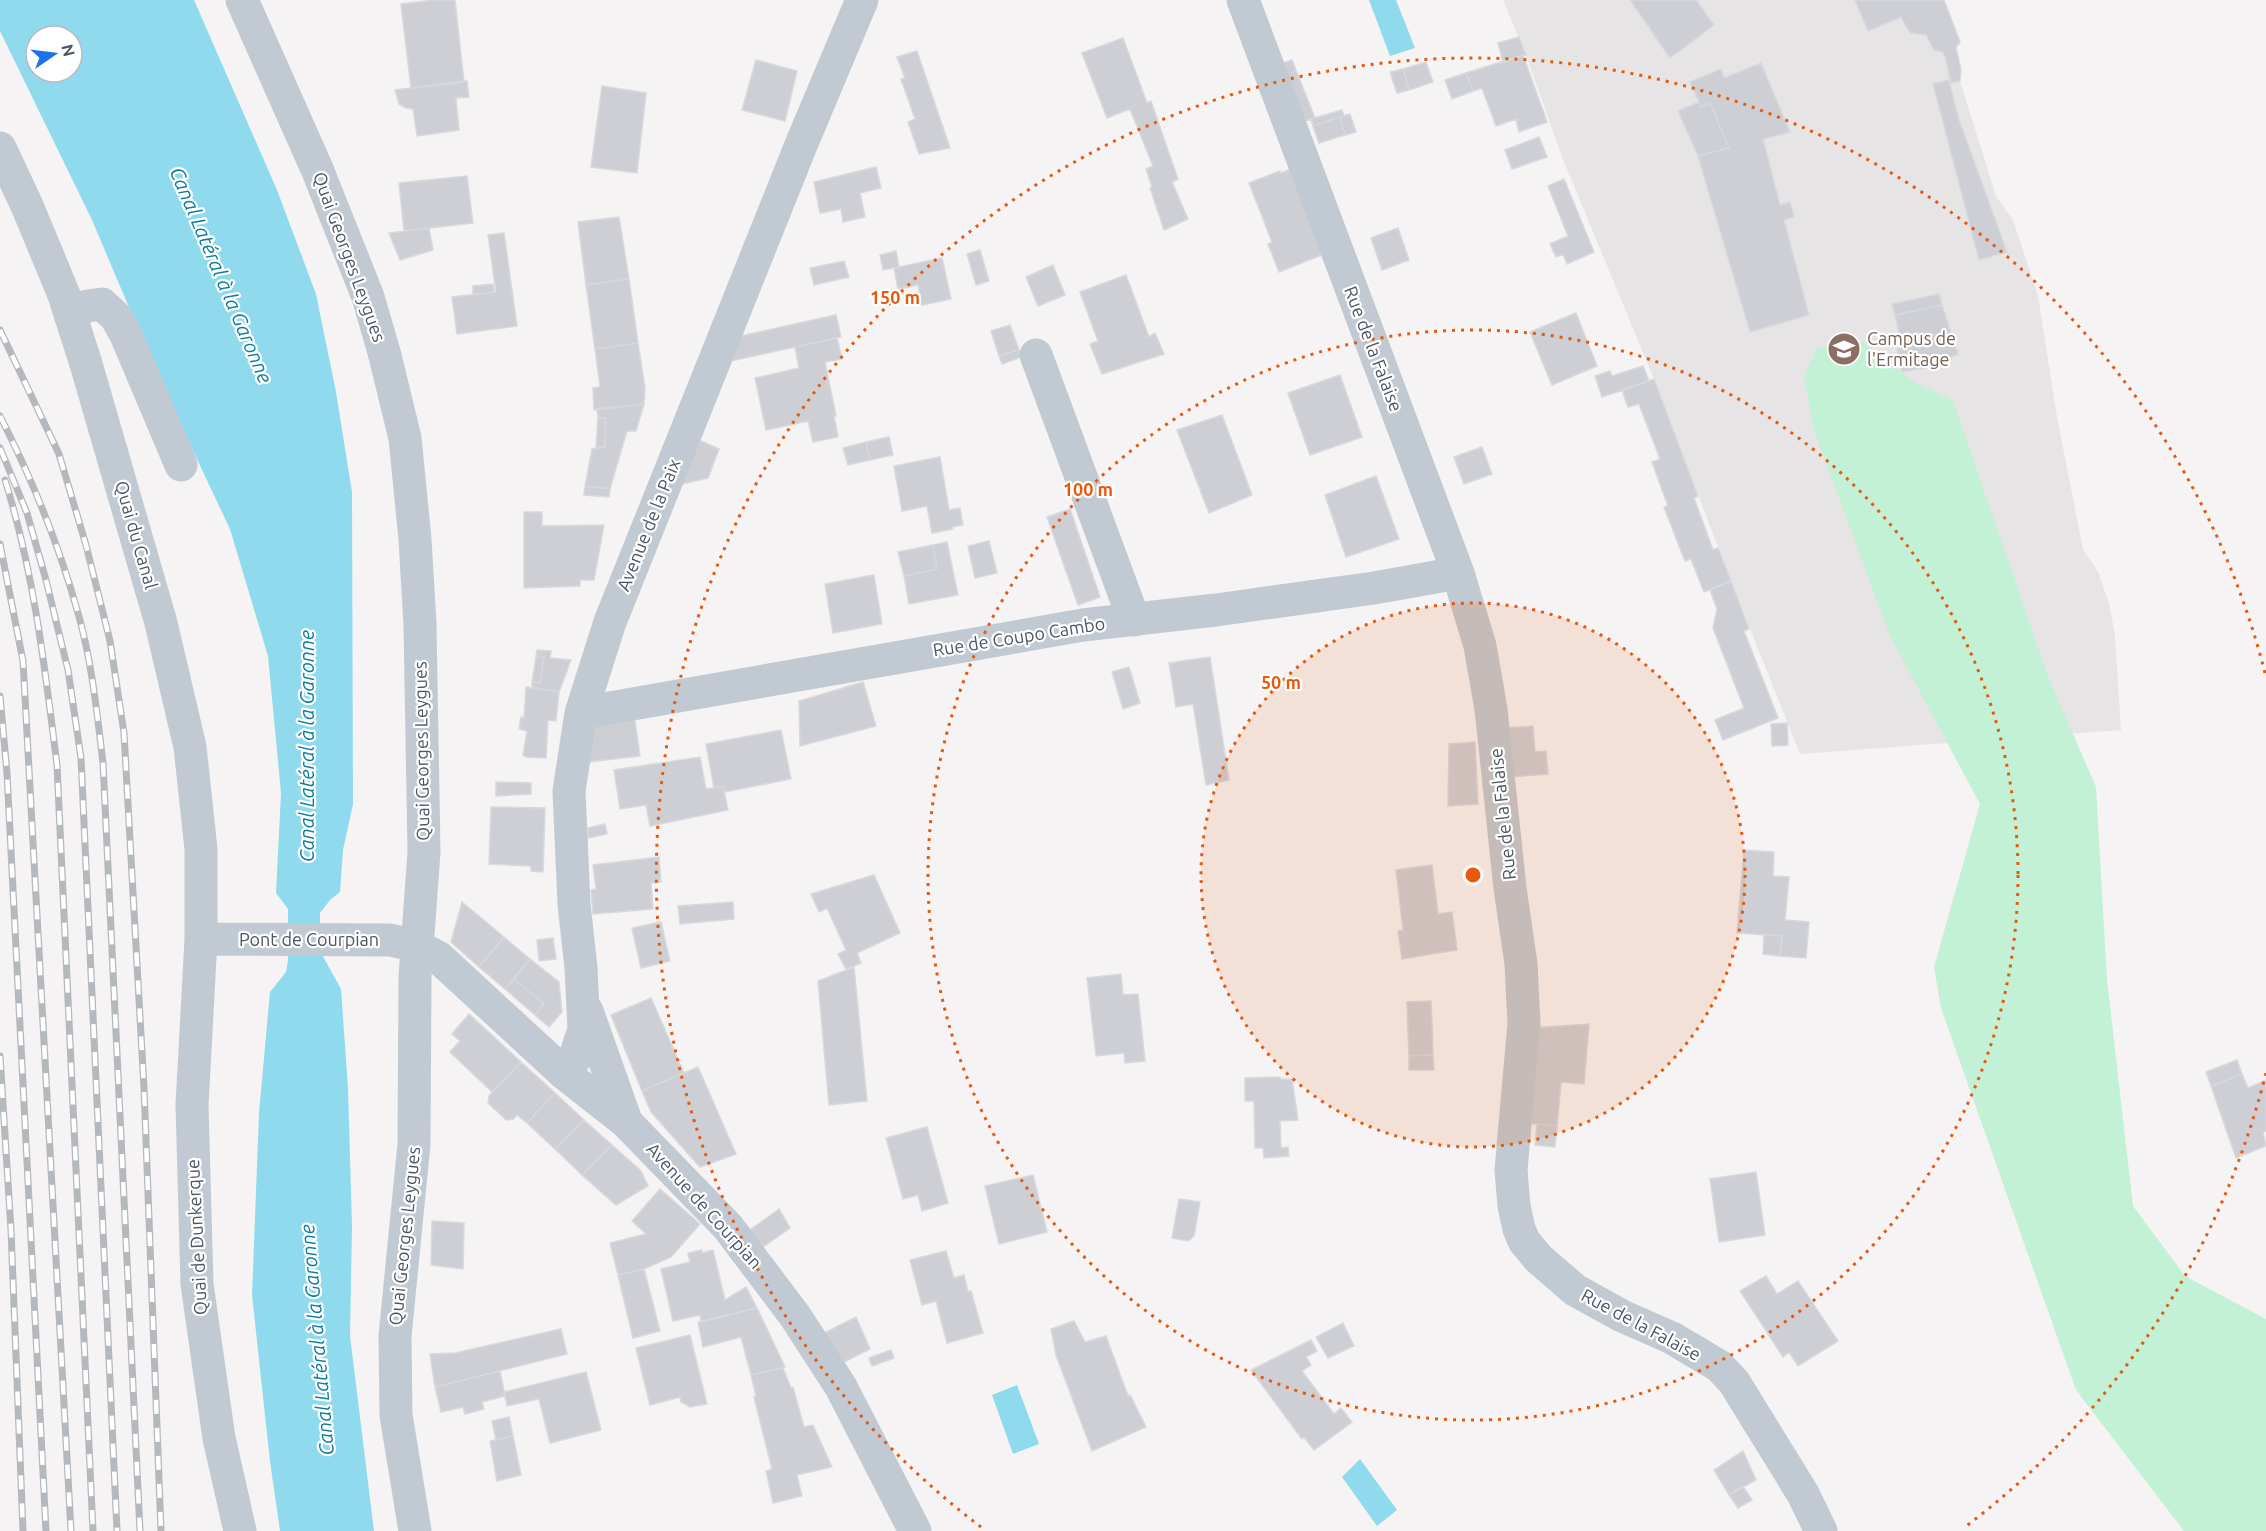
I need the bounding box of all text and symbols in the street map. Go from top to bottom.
north arrow [24,24,84,84]
text: N [58,42,79,58]
water label: Canal Latéral à la Garonne [165,163,277,386]
street label: Quai Georges Leygues [309,169,390,345]
street label: Rue de la Falaise [1341,283,1407,414]
text: 150 m [870,287,920,307]
place label: Campus de l'Ermitage [1867,328,1956,369]
school or university icon: Campus de l'Ermitage [1826,331,1862,367]
street label: Avenue de la Paix [612,456,684,594]
street label: Quai du Canal [111,478,162,592]
text: 100 m [1063,479,1113,499]
street label: Rue de Coupo Cambo [931,613,1106,660]
water label: Canal Latéral à la Garonne [295,630,318,862]
street label: Quai Georges Leygues [409,661,434,841]
text: 50 m [1261,672,1301,692]
street label: Rue de la Falaise [1485,747,1519,881]
centre of rings [1463,865,1483,885]
street label: Pont de Courpian [239,929,379,949]
street label: Avenue de Courpian [643,1138,767,1272]
street label: Quai Georges Leygues [385,1145,424,1326]
street label: Quai de Dunkerque [182,1159,211,1316]
water label: Canal Latéral à la Garonne [295,1223,338,1457]
street label: Rue de la Falaise [1578,1284,1705,1364]

